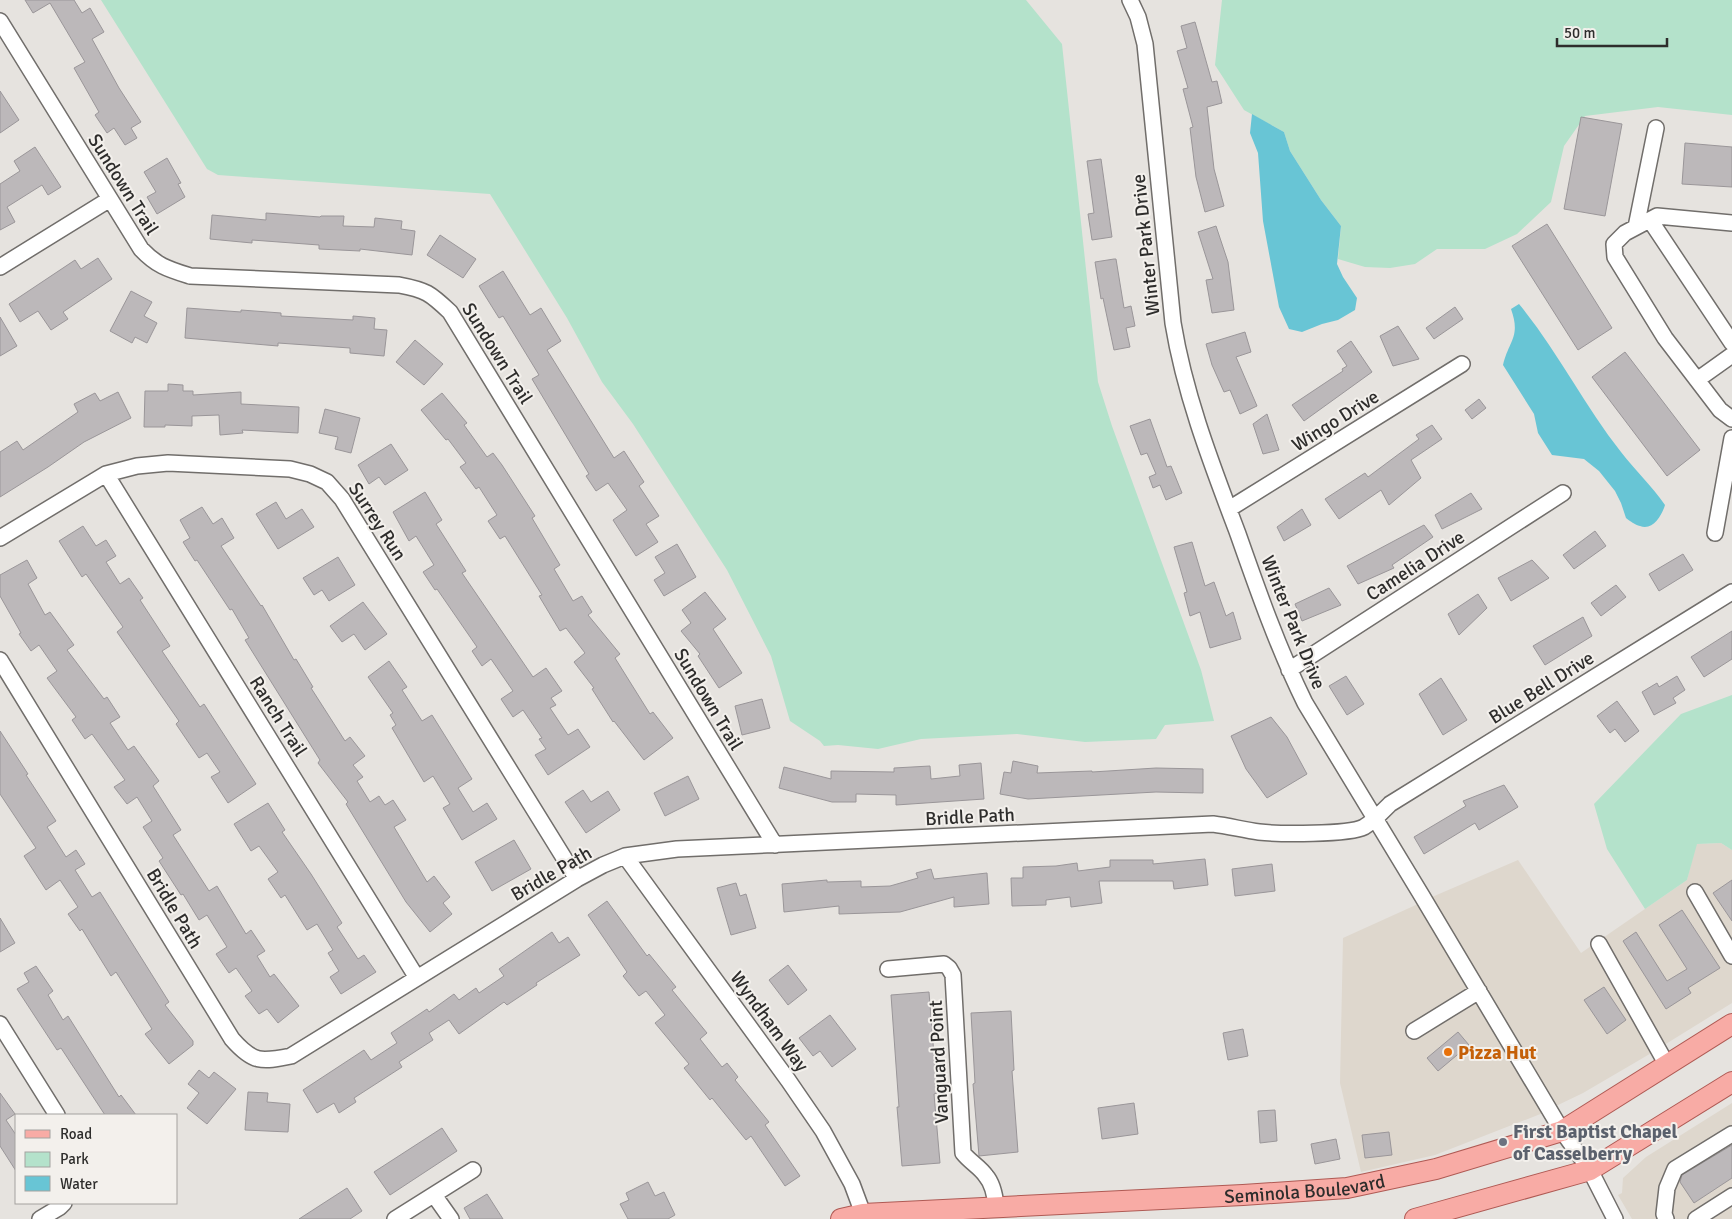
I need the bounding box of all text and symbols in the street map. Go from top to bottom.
scale bar [1557,15,1667,47]
text: 50 m [1564,24,1595,42]
street label: Sundown Trail [82,129,164,240]
street label: Winter Park Drive [1127,173,1165,317]
street label: Sundown Trail [456,298,538,409]
street label: Wingo Drive [1288,385,1384,457]
street label: Surrey Run [343,478,411,565]
street label: Camelia Drive [1362,525,1469,607]
street label: Winter Park Drive [1255,552,1331,693]
street label: Sundown Trail [668,644,748,755]
street label: Blue Bell Drive [1484,646,1599,730]
street label: Ranch Trail [244,672,312,761]
street label: Bridle Path [925,803,1015,831]
street label: Bridle Path [507,841,596,907]
street label: Bridle Path [141,864,208,953]
street label: Wyndham Way [725,967,814,1077]
street label: Vanguard Point [924,999,954,1124]
place label: Pizza Hut [1458,1041,1536,1065]
marker: Pizza Hut [1442,1046,1454,1058]
legend [15,1114,178,1204]
place label: First Baptist Chapel of Casselberry [1513,1120,1678,1166]
text: Road [60,1125,92,1143]
marker: First Baptist Chapel of Casselberry [1497,1136,1509,1148]
text: Park [60,1150,89,1168]
street label: Seminola Boulevard [1224,1169,1387,1209]
text: Water [60,1175,98,1193]

